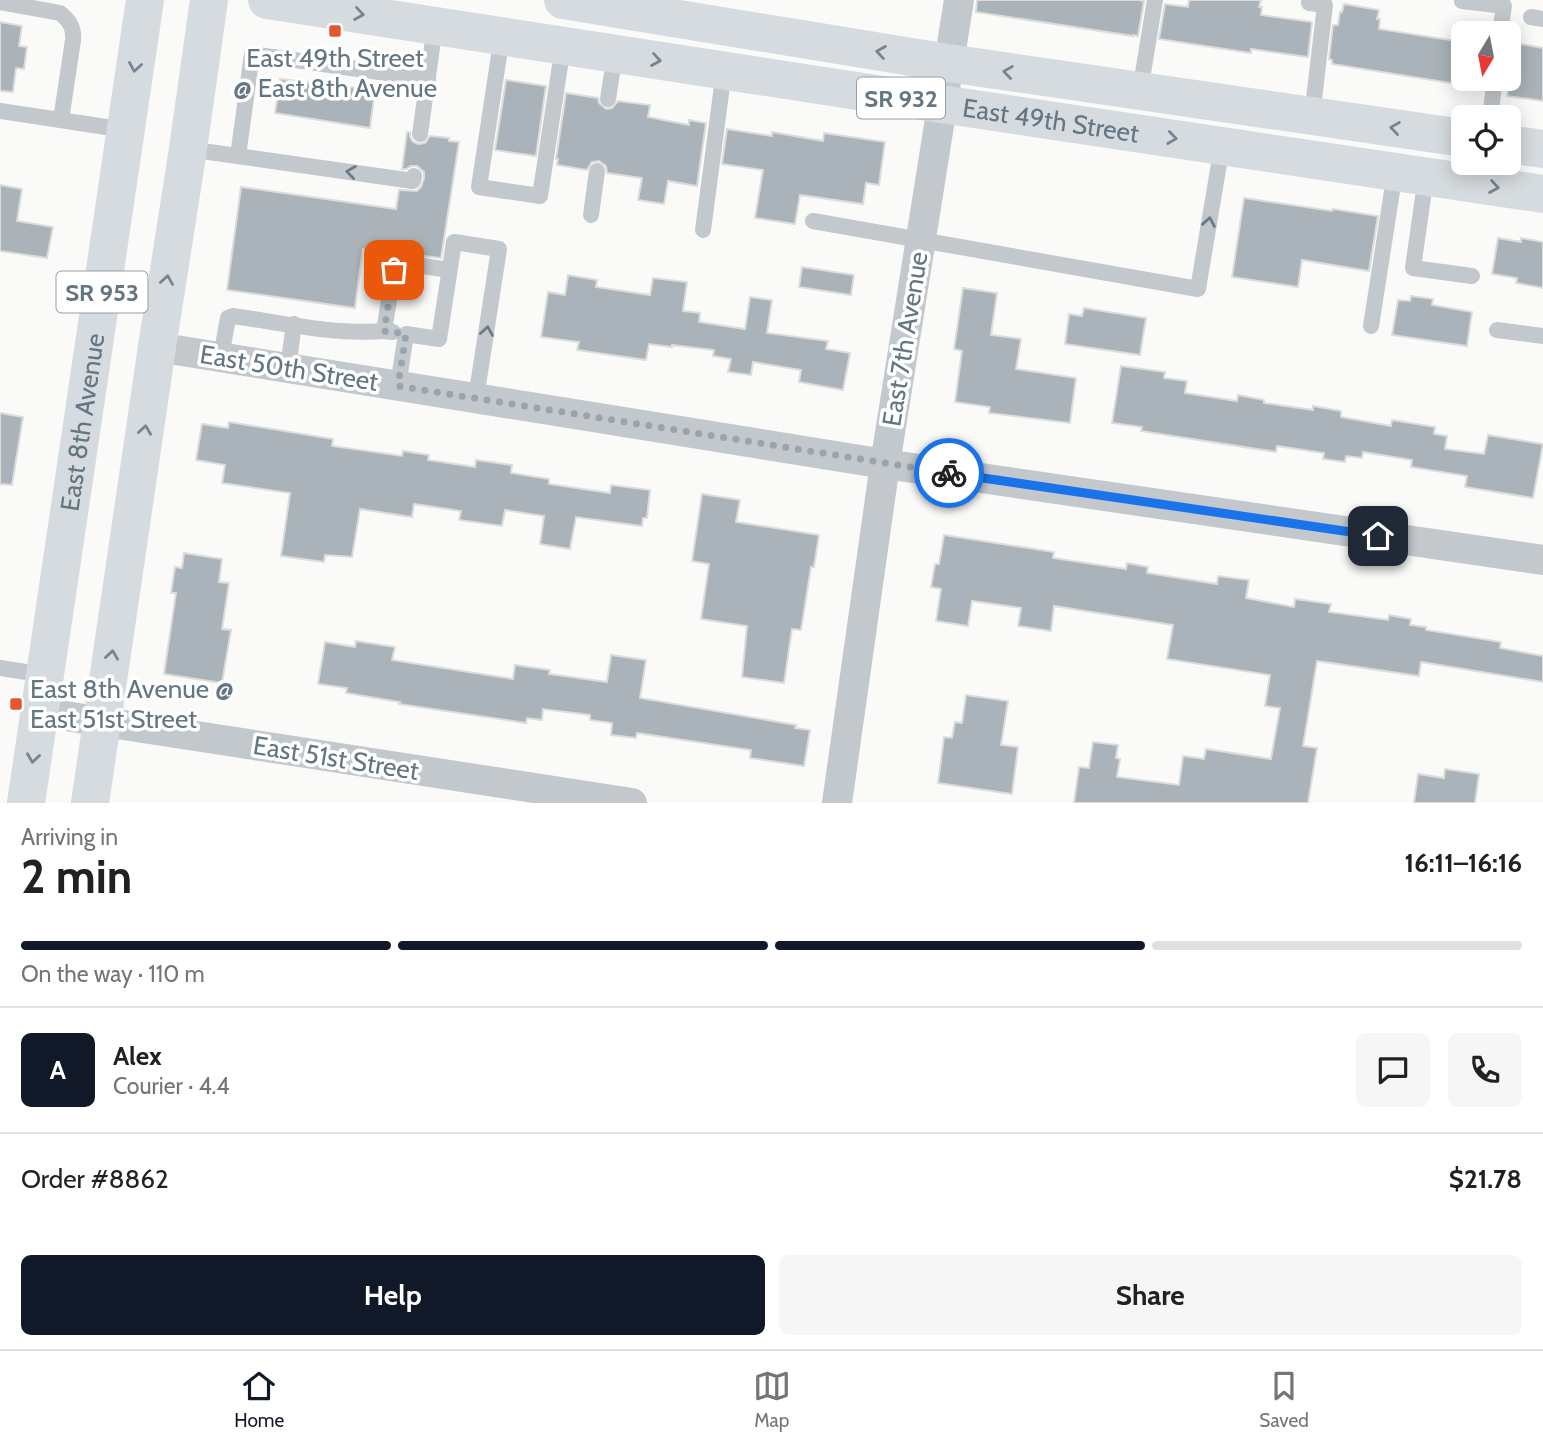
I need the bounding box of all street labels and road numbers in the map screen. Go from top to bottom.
road number: SR 932 [857,78,945,118]
street label: East 49th Street [961,91,1141,149]
street label: East 7th Avenue [875,249,935,429]
road number: SR 953 [56,272,148,312]
street label: East 8th Avenue [53,331,111,513]
street label: East 50th Street [198,338,381,398]
street label: East 51st Street [251,729,421,787]

